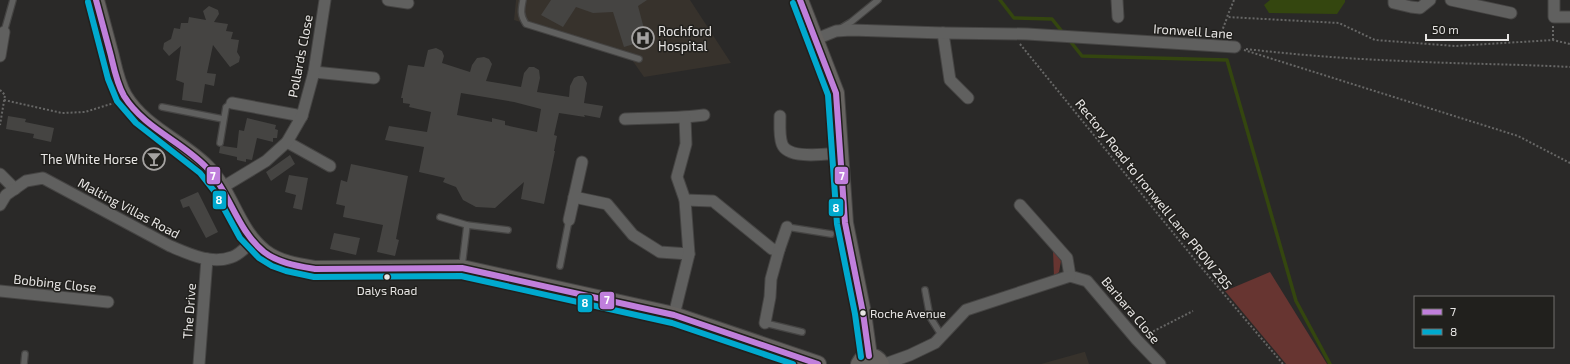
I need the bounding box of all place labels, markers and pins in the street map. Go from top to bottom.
place label: Rochford Hospital [658,23,712,54]
hospital icon: Rochford Hospital [630,25,656,51]
bar icon: The White Horse [141,146,167,172]
place label: The White Horse [40,151,138,167]
marker: Dalys Road [382,272,392,282]
place label: Dalys Road [357,283,417,297]
place label: Roche Avenue [870,306,946,320]
marker: Roche Avenue [858,308,868,318]

